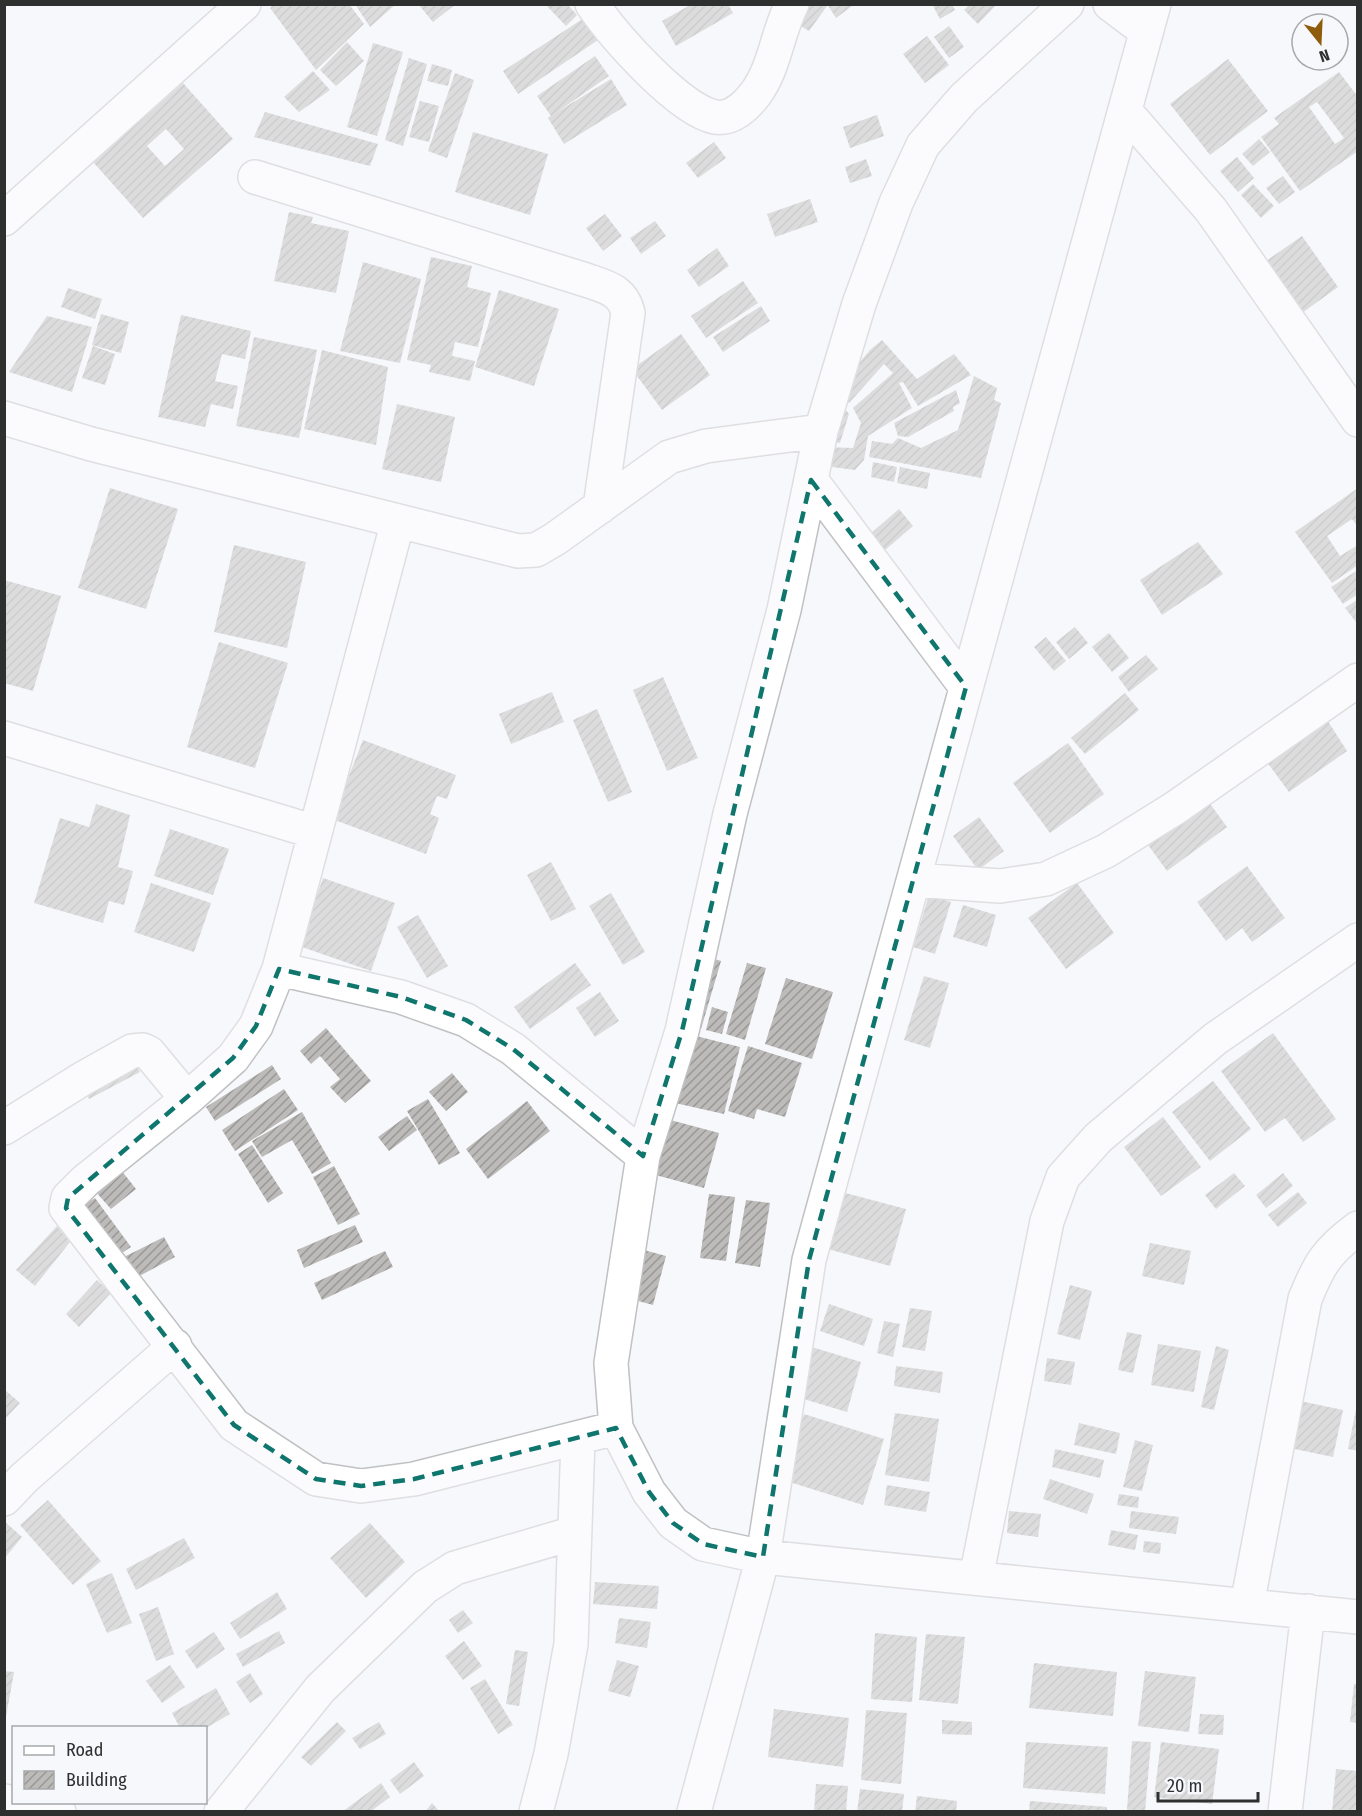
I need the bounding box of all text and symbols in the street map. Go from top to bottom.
north arrow [1290,12,1350,72]
text: N [1317,45,1332,66]
legend [12,1726,207,1804]
text: Road [66,1739,103,1761]
scale bar [1158,1765,1258,1803]
text: Building [66,1769,127,1791]
text: 20 m [1167,1775,1202,1797]

